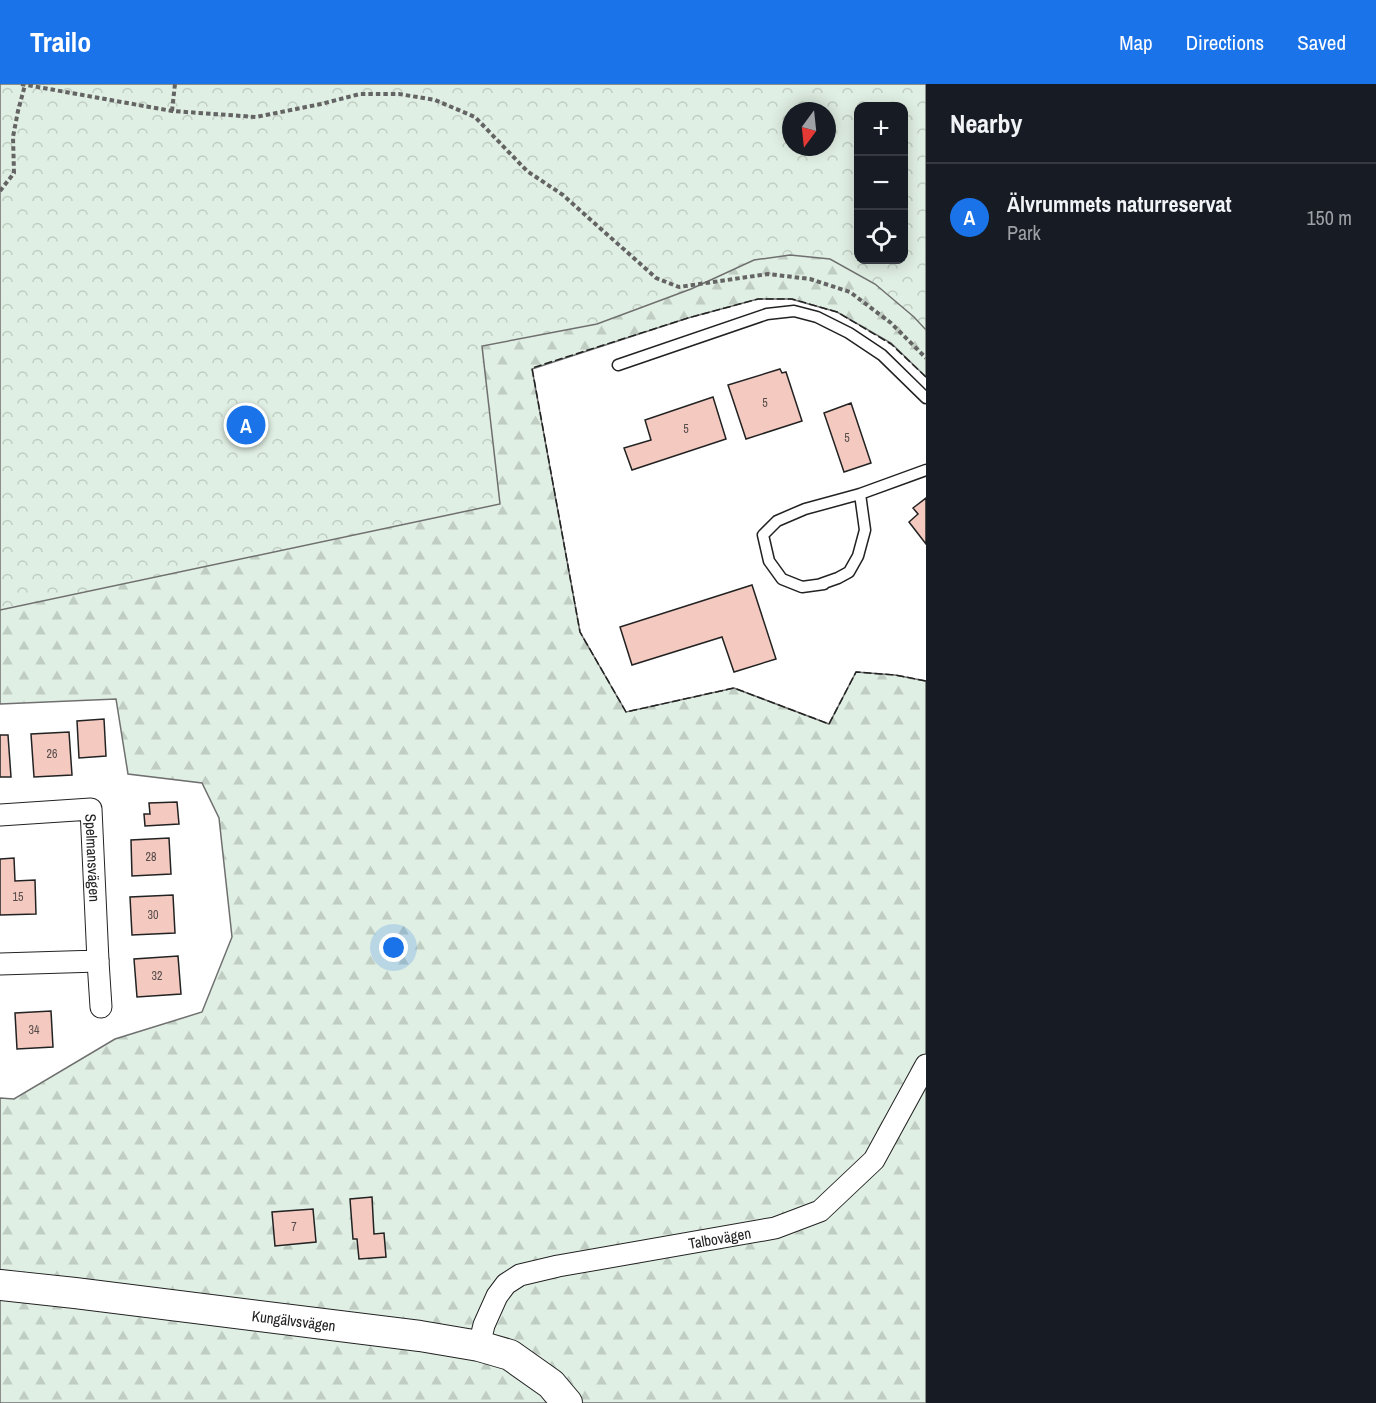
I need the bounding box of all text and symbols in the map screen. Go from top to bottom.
text: Trailo [30,23,91,61]
text: Map [1119,28,1153,57]
text: Directions [1186,28,1264,57]
text: Saved [1297,28,1346,57]
north arrow [782,102,836,156]
map controls [854,102,908,264]
button: + [854,102,908,156]
text: Nearby [950,106,1022,141]
button: − [854,156,908,210]
text: Älvrummets naturreservat [1007,189,1232,219]
text: A [964,204,975,231]
text: 150 m [1306,204,1352,231]
button: locate [854,210,908,264]
text: Park [1007,219,1041,246]
house number: 5 [762,395,768,411]
pin: A [226,402,266,448]
house number: 5 [683,421,689,437]
house number: 5 [844,430,850,446]
house number: 26 [47,746,57,762]
street label: Spelmansvägen [81,813,106,902]
house number: 28 [146,849,156,865]
house number: 15 [13,889,24,905]
house number: 30 [148,907,158,923]
your location [379,933,408,962]
house number: 32 [152,968,162,984]
house number: 34 [29,1022,40,1038]
house number: 7 [291,1219,297,1235]
street label: Talbovägen [687,1222,752,1254]
street label: Kungälvsvägen [251,1305,337,1336]

